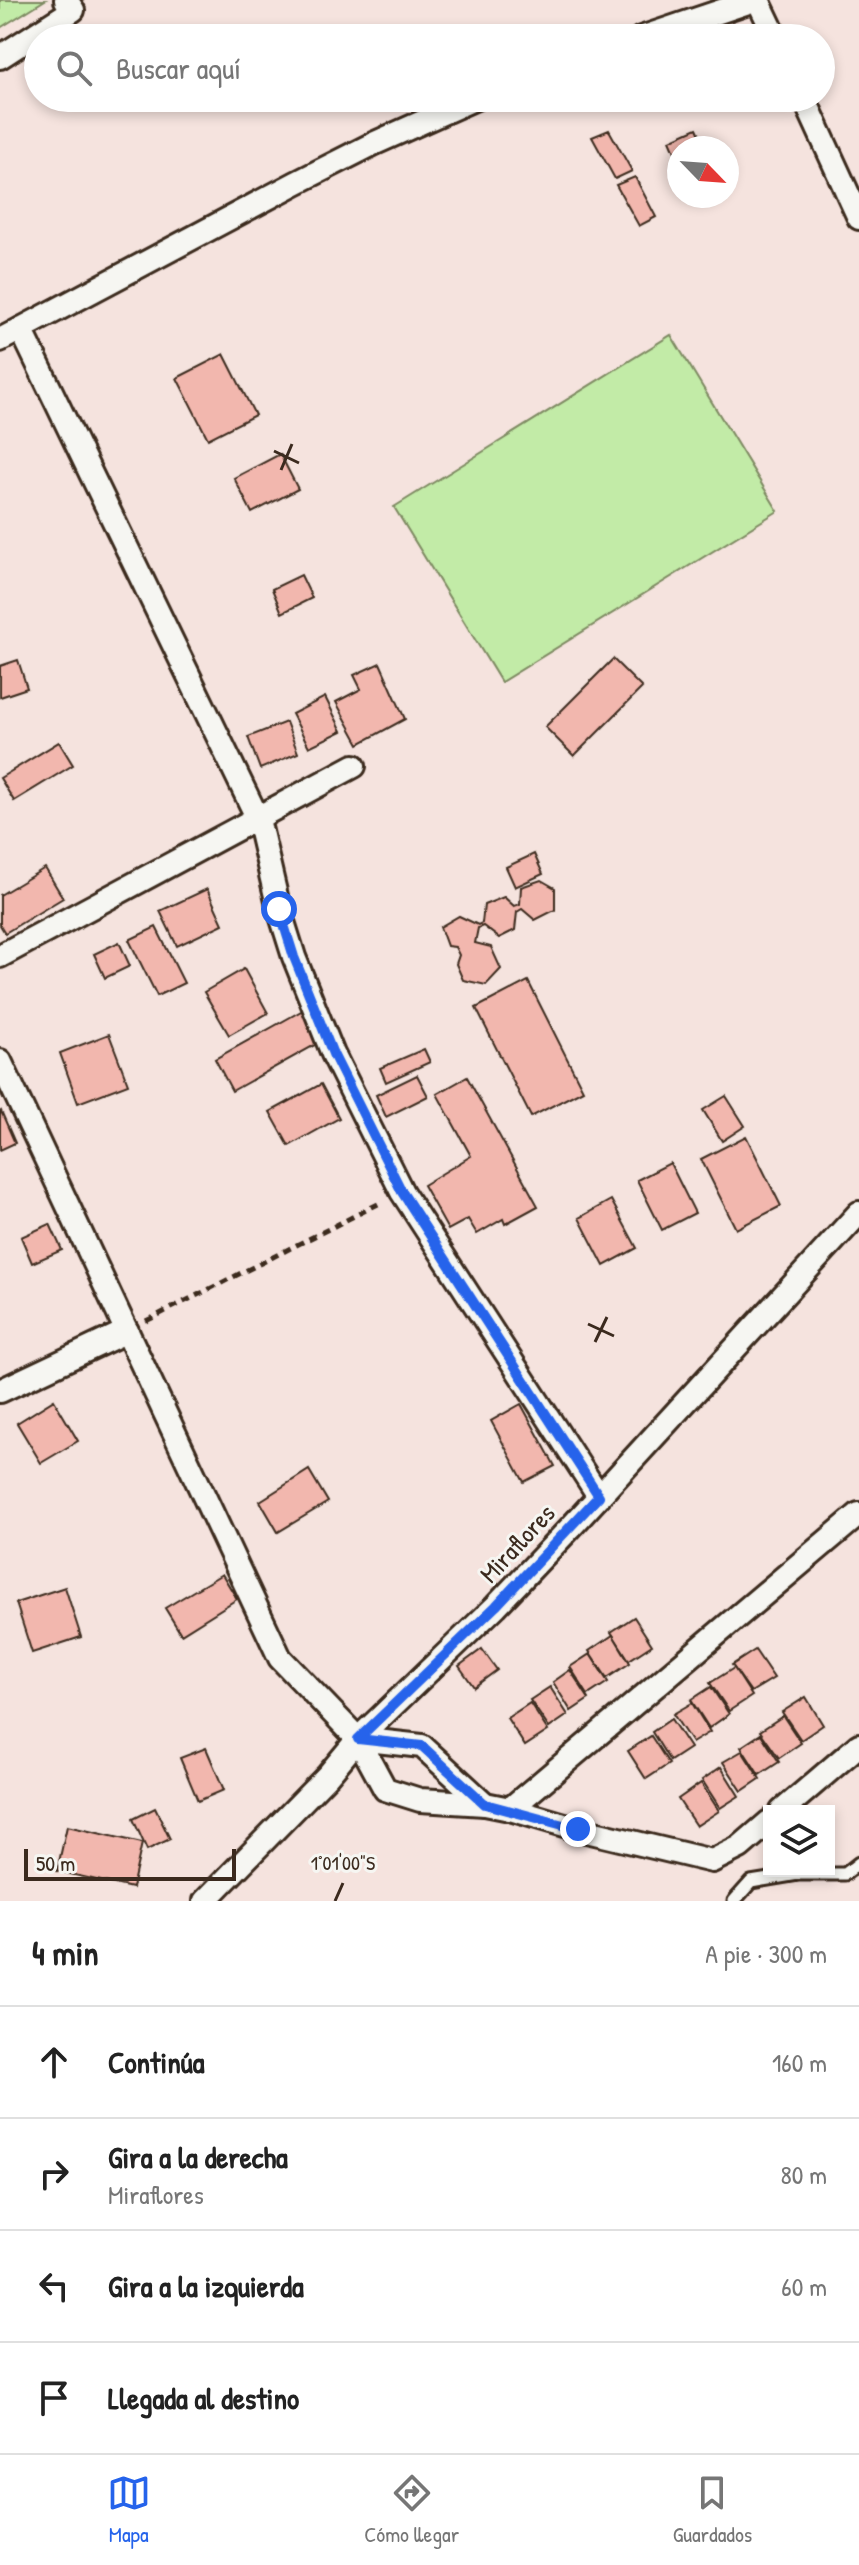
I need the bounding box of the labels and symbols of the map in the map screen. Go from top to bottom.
north arrow [667,136,739,208]
route start [261,891,297,927]
street label: Miraflores [472,1496,562,1590]
route end [560,1811,596,1847]
scale bar [24,1845,236,1881]
text: 1°01'00"S [311,1849,375,1876]

